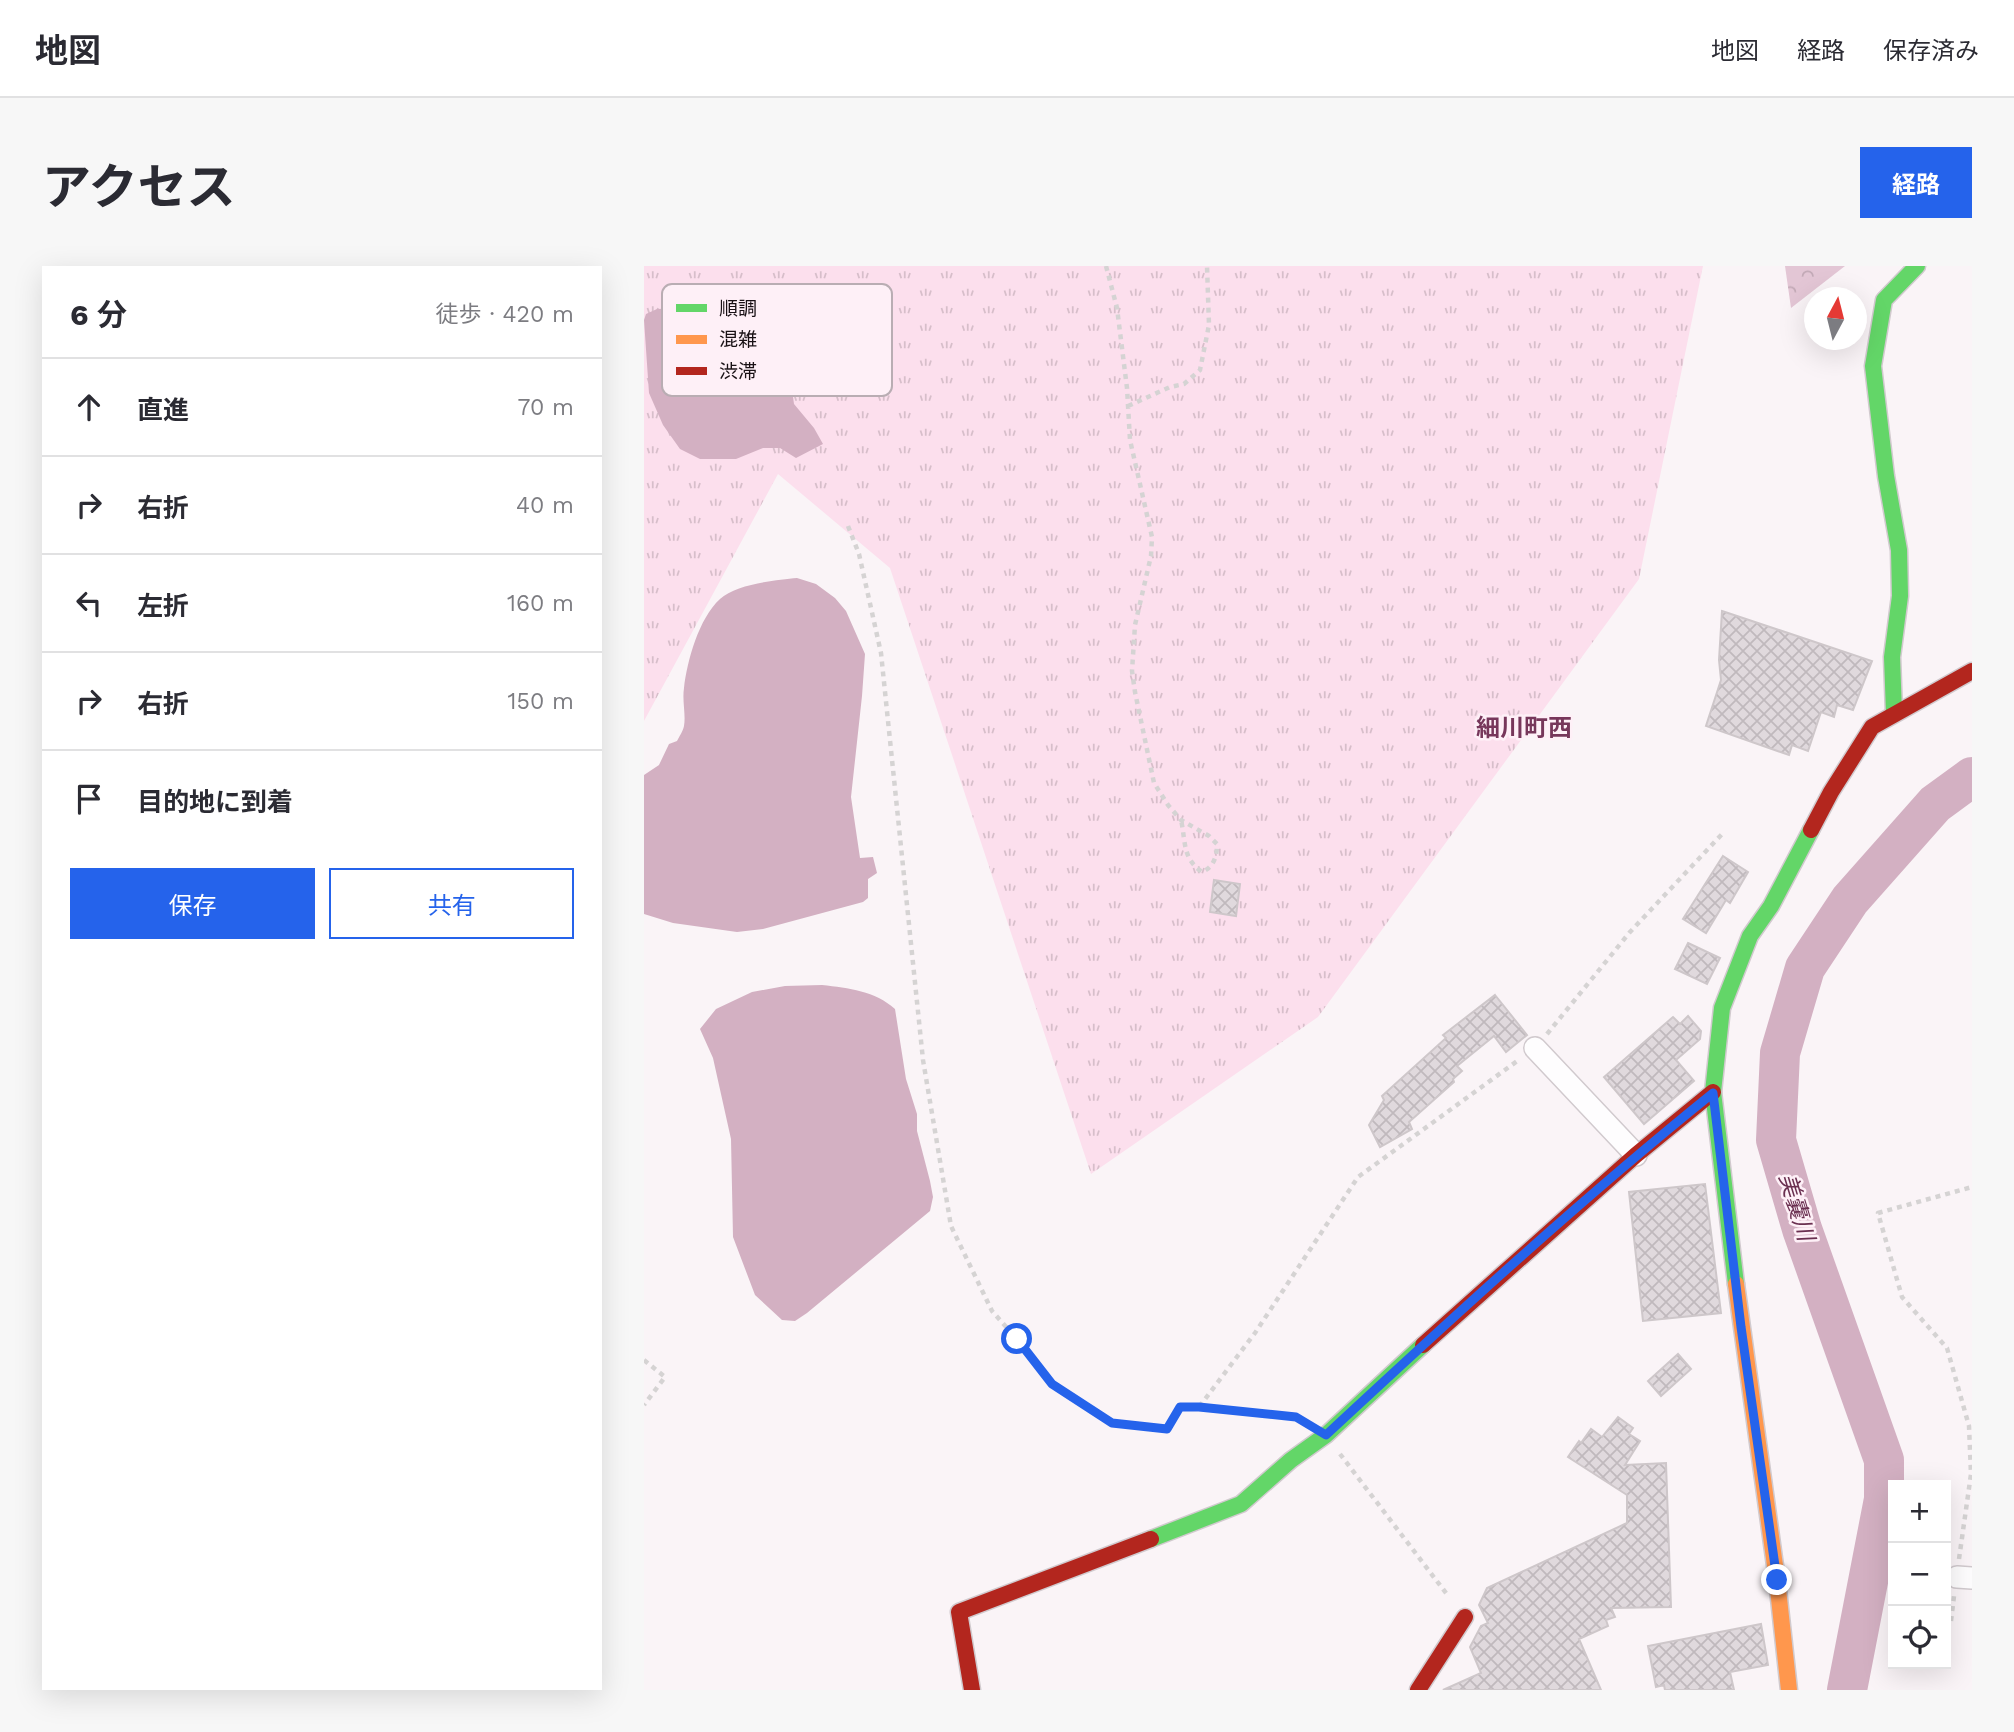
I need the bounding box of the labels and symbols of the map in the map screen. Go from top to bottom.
legend [662,284,892,396]
north arrow [1804,287,1867,350]
text: 順調 [719,297,757,320]
text: 混雑 [719,328,757,351]
text: 渋滞 [719,360,757,383]
district label: 細川町西 [1476,714,1572,742]
water label: 美嚢川 [1774,1170,1820,1247]
route start [1001,1323,1032,1354]
route end [1761,1564,1792,1595]

